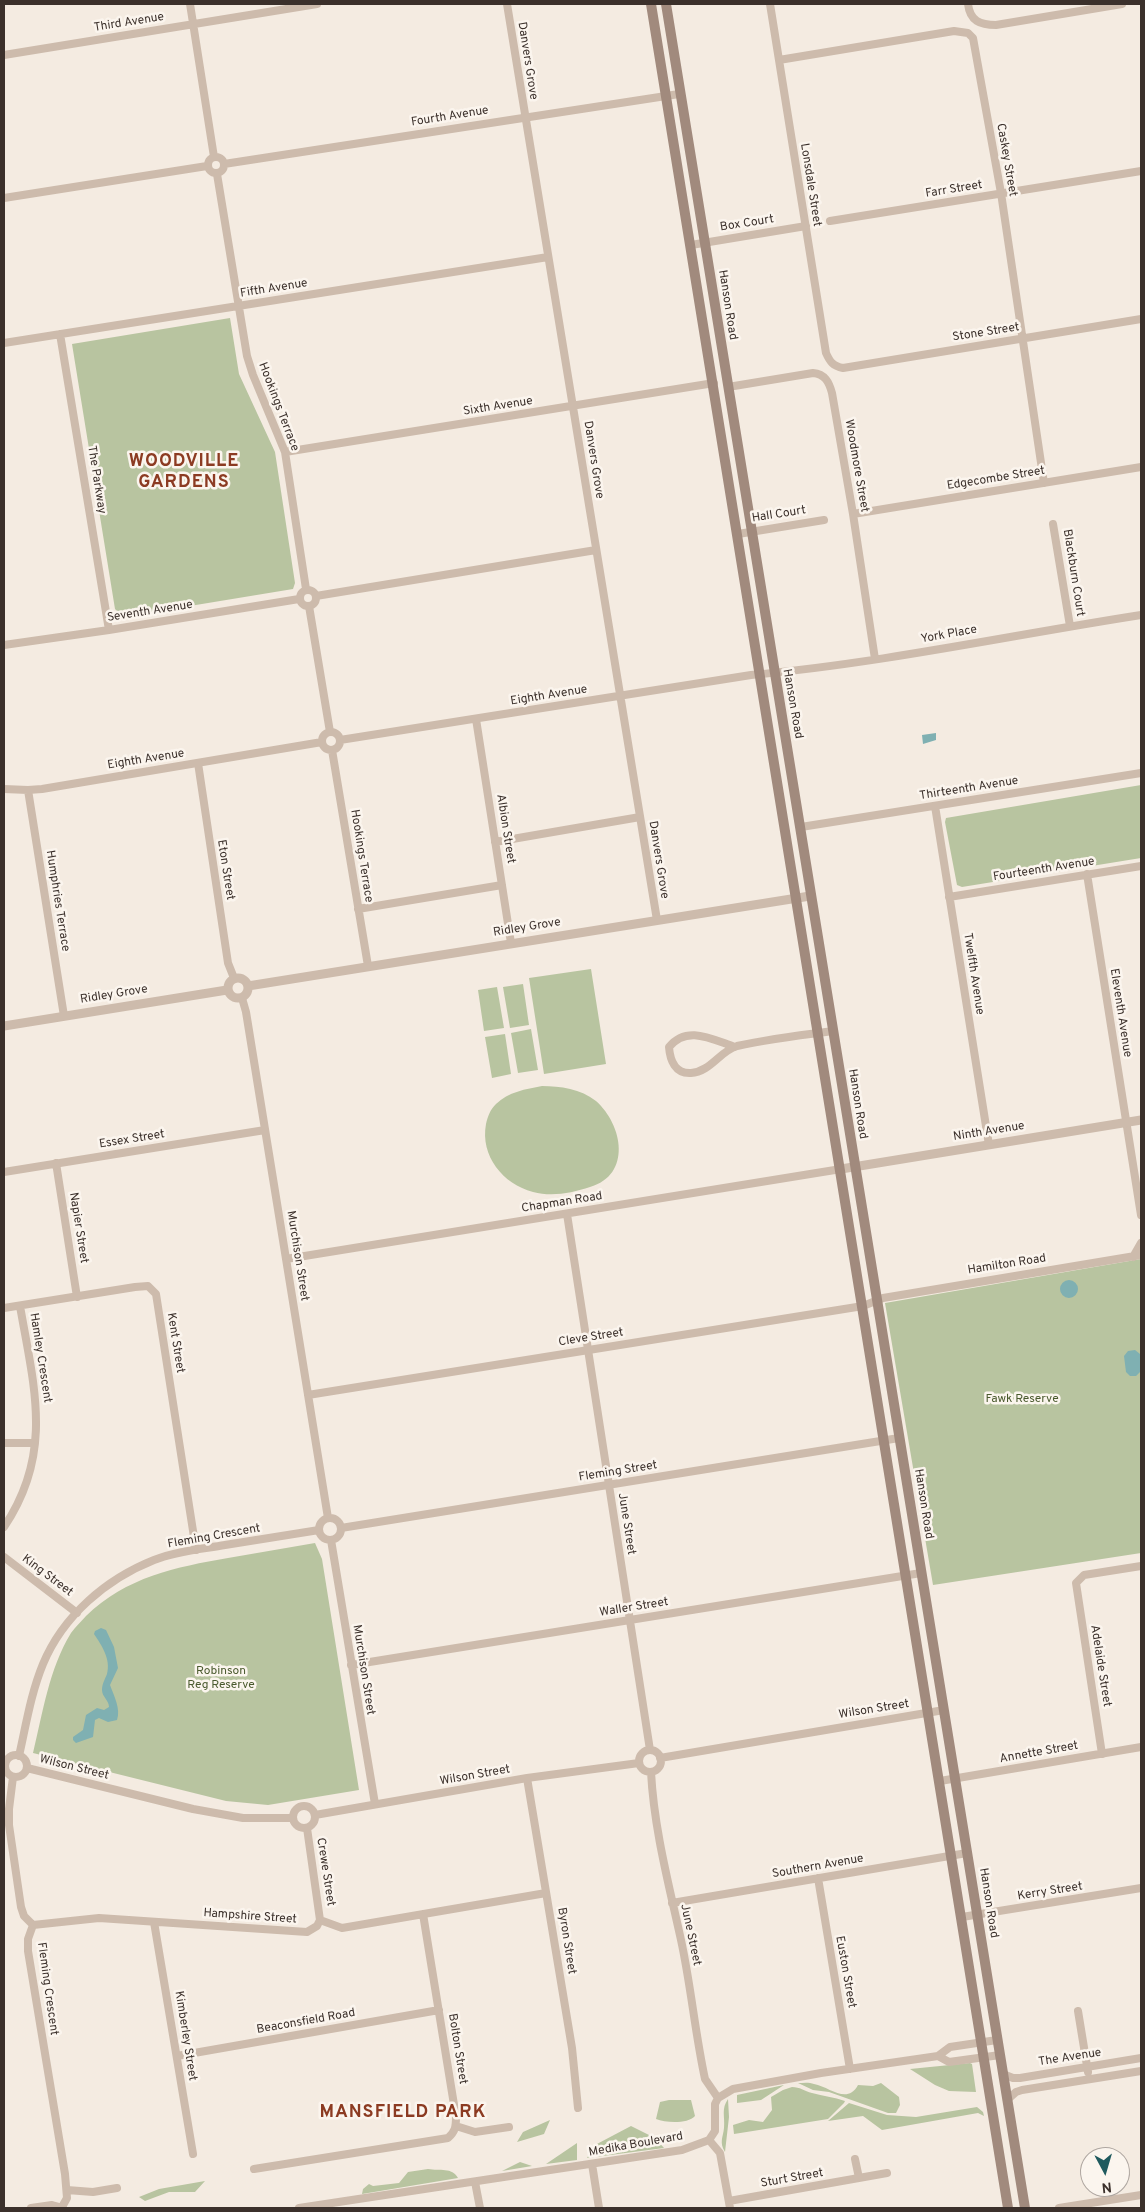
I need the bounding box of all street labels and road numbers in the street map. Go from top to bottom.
street label: Third Avenue [93,10,165,36]
street label: Danvers Grove [514,21,540,101]
street label: Fourth Avenue [410,104,490,130]
street label: Caskey Street [992,122,1020,198]
street label: Lonsdale Street [796,142,824,228]
street label: Farr Street [925,178,983,202]
street label: Box Court [719,213,775,235]
street label: Hanson Road [714,269,740,341]
street label: Fifth Avenue [239,277,309,301]
street label: Stone Street [952,321,1020,345]
street label: Hookings Terrace [254,360,302,454]
street label: Sixth Avenue [462,394,534,420]
street label: Woodmore Street [841,418,871,514]
street label: Danvers Grove [580,420,606,500]
street label: The Parkway [84,445,108,515]
street label: Edgecombe Street [946,464,1046,494]
street label: Hall Court [751,504,807,526]
street label: Blackburn Court [1059,528,1087,618]
street label: Seventh Avenue [106,598,194,626]
street label: York Place [920,623,978,647]
street label: Hanson Road [779,668,805,740]
street label: Eighth Avenue [510,683,588,709]
street label: Eighth Avenue [107,747,185,773]
street label: Thirteenth Avenue [919,774,1019,804]
street label: Albion Street [492,793,518,865]
street label: Hookings Terrace [347,808,375,904]
street label: Danvers Grove [645,820,671,900]
street label: Eton Street [213,839,237,901]
street label: Humphries Terrace [42,849,72,953]
street label: Fourteenth Avenue [992,855,1096,885]
street label: Ridley Grove [492,916,562,940]
street label: Twelfth Avenue [959,932,987,1016]
street label: Eleventh Avenue [1106,968,1134,1058]
street label: Ridley Grove [79,983,149,1007]
street label: Hanson Road [844,1068,870,1140]
street label: Ninth Avenue [952,1119,1026,1145]
street label: Essex Street [98,1128,166,1152]
street label: Chapman Road [520,1189,604,1217]
street label: Napier Street [65,1192,91,1264]
street label: Murchison Street [283,1210,311,1302]
street label: Hamilton Road [967,1252,1047,1278]
street label: Hamley Crescent [26,1312,54,1404]
street label: Kent Street [163,1312,187,1374]
street label: Cleve Street [558,1326,624,1350]
street label: Fleming Street [578,1459,658,1485]
street label: Hanson Road [910,1468,936,1540]
street label: June Street [614,1492,638,1556]
street label: Fleming Crescent [166,1522,262,1552]
street label: King Street [19,1552,75,1600]
street label: Waller Street [599,1595,669,1621]
street label: Murchison Street [349,1624,377,1716]
street label: Adelaide Street [1086,1624,1114,1708]
street label: Wilson Street [838,1697,910,1723]
street label: Annette Street [999,1739,1079,1767]
street label: Wilson Street [38,1752,110,1784]
street label: Wilson Street [439,1763,511,1789]
street label: Crewe Street [312,1837,338,1907]
street label: Southern Avenue [771,1852,865,1882]
street label: Hanson Road [975,1867,1001,1939]
street label: Kerry Street [1016,1880,1084,1904]
street label: June Street [676,1903,704,1967]
street label: Byron Street [554,1906,578,1976]
street label: Hampshire Street [203,1907,297,1927]
street label: Euston Street [832,1935,858,2009]
street label: Fleming Crescent [33,1941,61,2037]
street label: Kimberley Street [171,1990,199,2082]
street label: Beaconsfield Road [256,2006,356,2038]
street label: Bolton Street [444,2013,470,2085]
street label: The Avenue [1038,2046,1102,2070]
street label: Medika Boulevard [588,2130,684,2160]
street label: Sturt Street [760,2166,824,2192]

